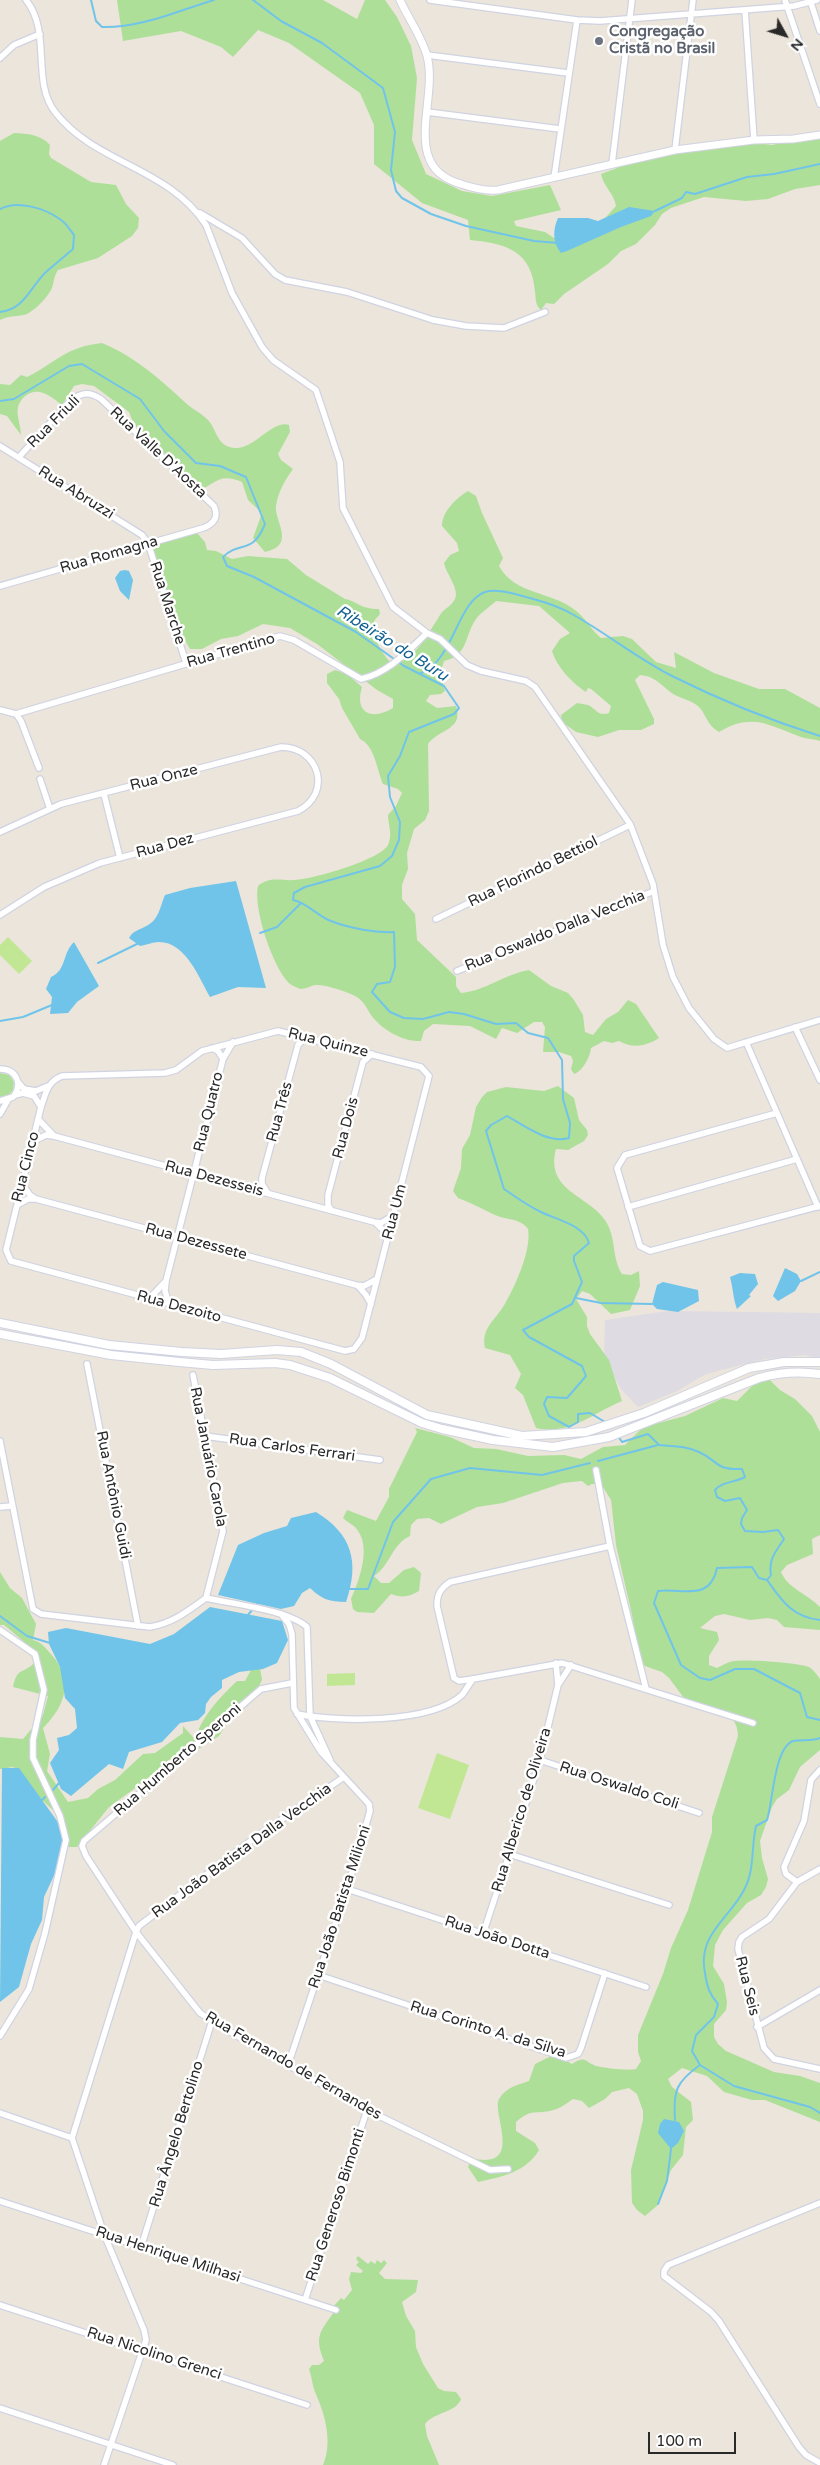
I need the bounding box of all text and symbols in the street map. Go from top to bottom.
north arrow [760,10,810,60]
place label: Congregação Cristã no Brasil [609,23,715,58]
marker: Congregação Cristã no Brasil [593,35,605,47]
text: N [787,35,807,54]
street label: Rua Friuli [24,392,84,452]
street label: Rua Valle D'Aosta [106,403,210,503]
street label: Rua Abruzzi [35,463,117,523]
street label: Rua Romagna [58,532,160,578]
street label: Rua Marche [145,559,189,647]
water label: Ribeirão do Buru [333,602,451,686]
street label: Rua Trentino [185,630,277,672]
street label: Rua Onze [128,761,200,795]
street label: Rua Dez [134,830,196,862]
street label: Rua Florindo Bettiol [465,833,601,911]
street label: Rua Oswaldo Dalla Vecchia [462,887,648,975]
street label: Rua Quinze [286,1024,370,1062]
street label: Rua Quatro [190,1070,228,1154]
street label: Rua Três [263,1080,297,1144]
street label: Rua Dois [329,1095,363,1161]
street label: Rua Cinco [8,1130,44,1204]
street label: Rua Dezesseis [163,1157,265,1201]
street label: Rua Um [379,1182,411,1242]
street label: Rua Dezessete [143,1220,249,1264]
street label: Rua Dezoito [135,1287,223,1327]
street label: Rua Januário Carola [186,1385,230,1529]
street label: Rua Antônio Guidi [92,1429,134,1561]
street label: Rua Carlos Ferrari [228,1430,356,1466]
street label: Rua Humberto Speroni [111,1700,245,1820]
street label: Rua Alberico de Oliveira [488,1726,556,1894]
street label: Rua Oswaldo Coli [557,1758,681,1814]
street label: Rua João Batista Dalla Vecchia [149,1780,335,1922]
street label: Rua João Batista Milioni [305,1823,375,1991]
street label: Rua João Dotta [442,1913,552,1963]
street label: Rua Seis [731,1954,763,2018]
street label: Rua Corinto A. da Silva [408,1998,568,2062]
street label: Rua Fernando de Fernandes [202,2008,384,2124]
street label: Rua Ângelo Bertolino [146,2059,208,2209]
street label: Rua Generoso Bimonti [303,2126,369,2284]
street label: Rua Henrique Milhasi [93,2223,243,2287]
street label: Rua Nicolino Grenci [84,2324,224,2384]
scale bar [650,2422,738,2454]
text: 100 m [656,2432,702,2450]

